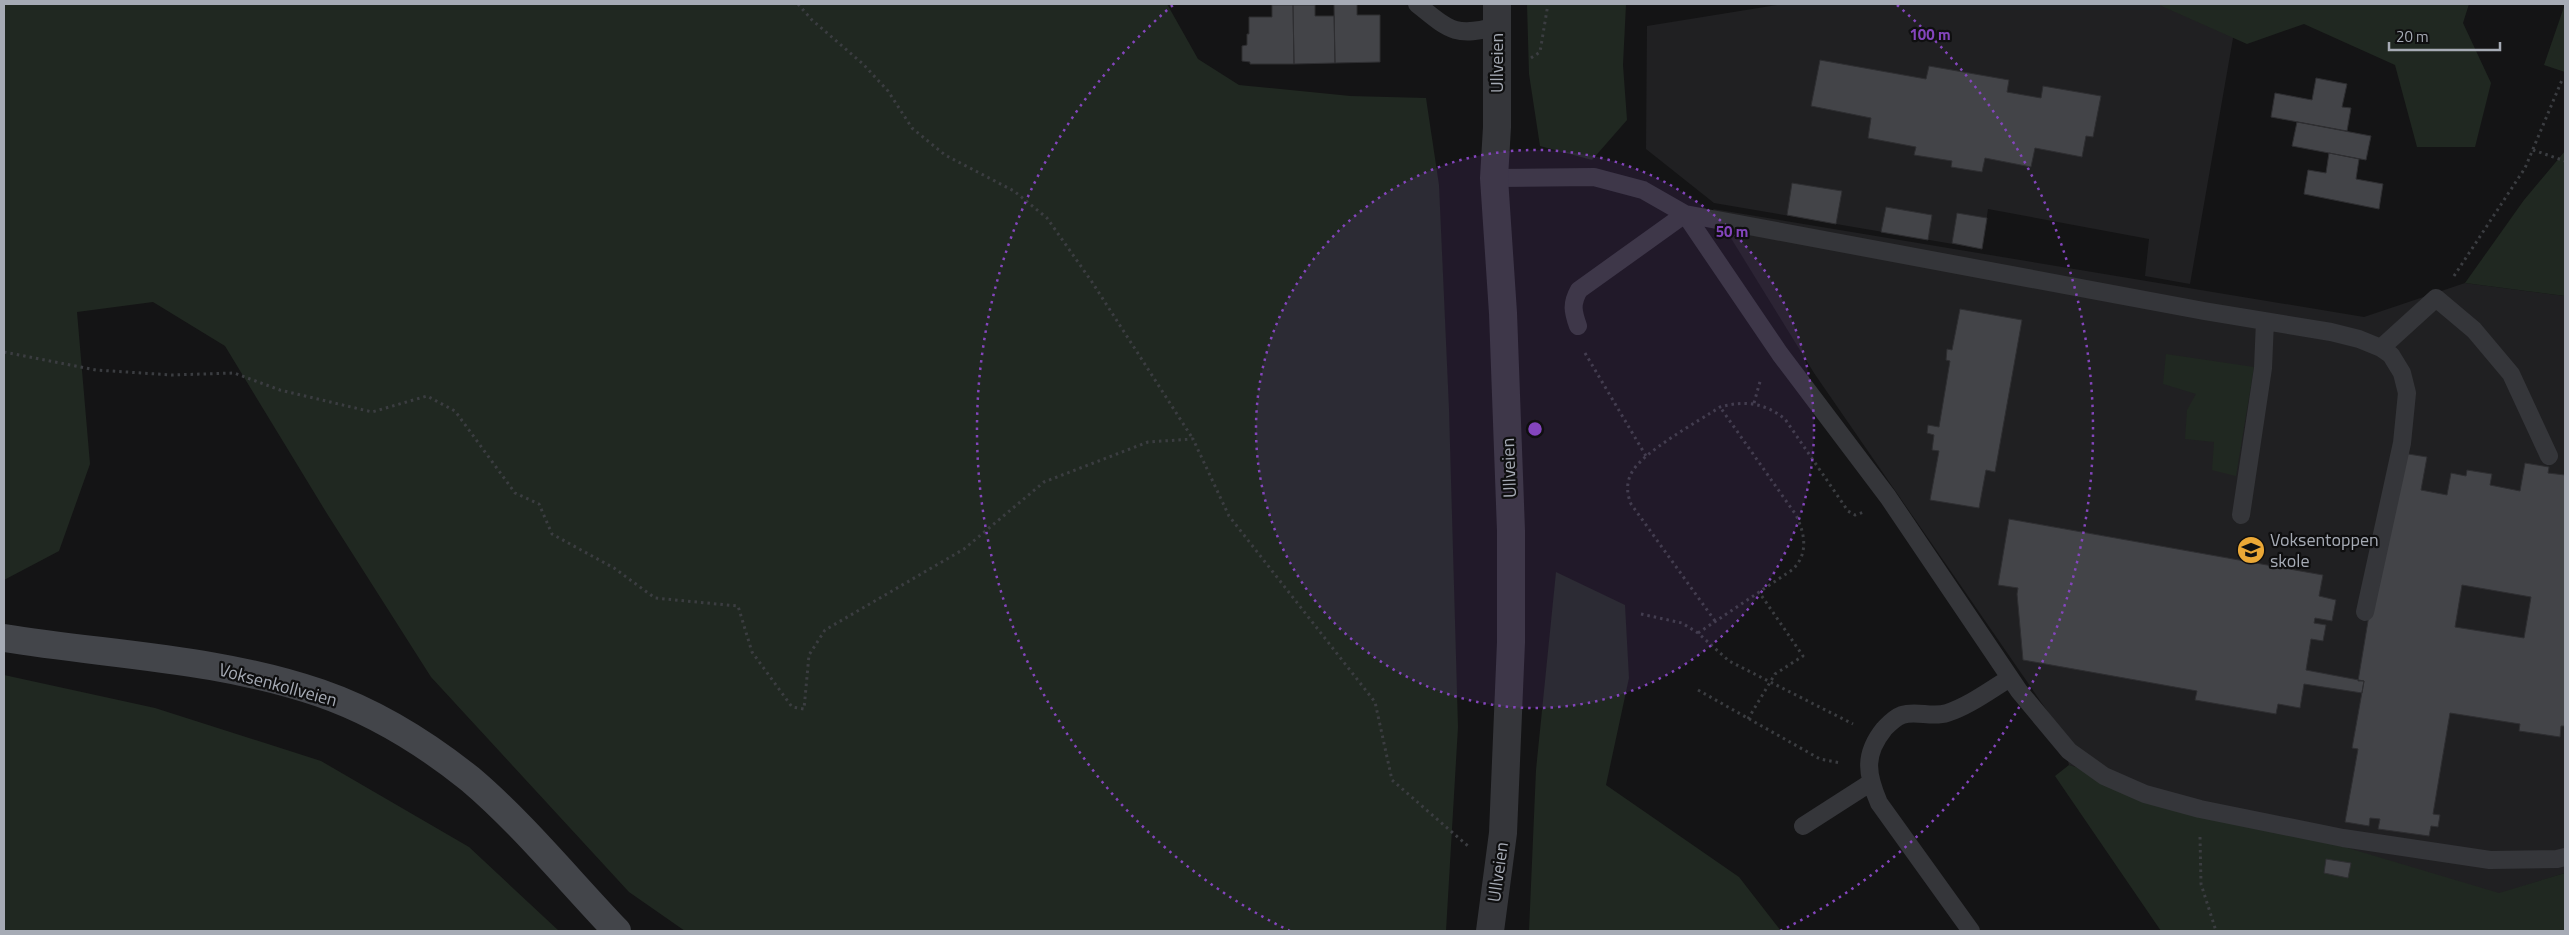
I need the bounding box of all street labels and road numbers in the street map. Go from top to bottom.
street label: Ullveien [1483,33,1510,93]
street label: Ullveien [1494,437,1523,499]
street label: Voksenkollveien [216,656,340,713]
street label: Ullveien [1480,840,1515,904]

